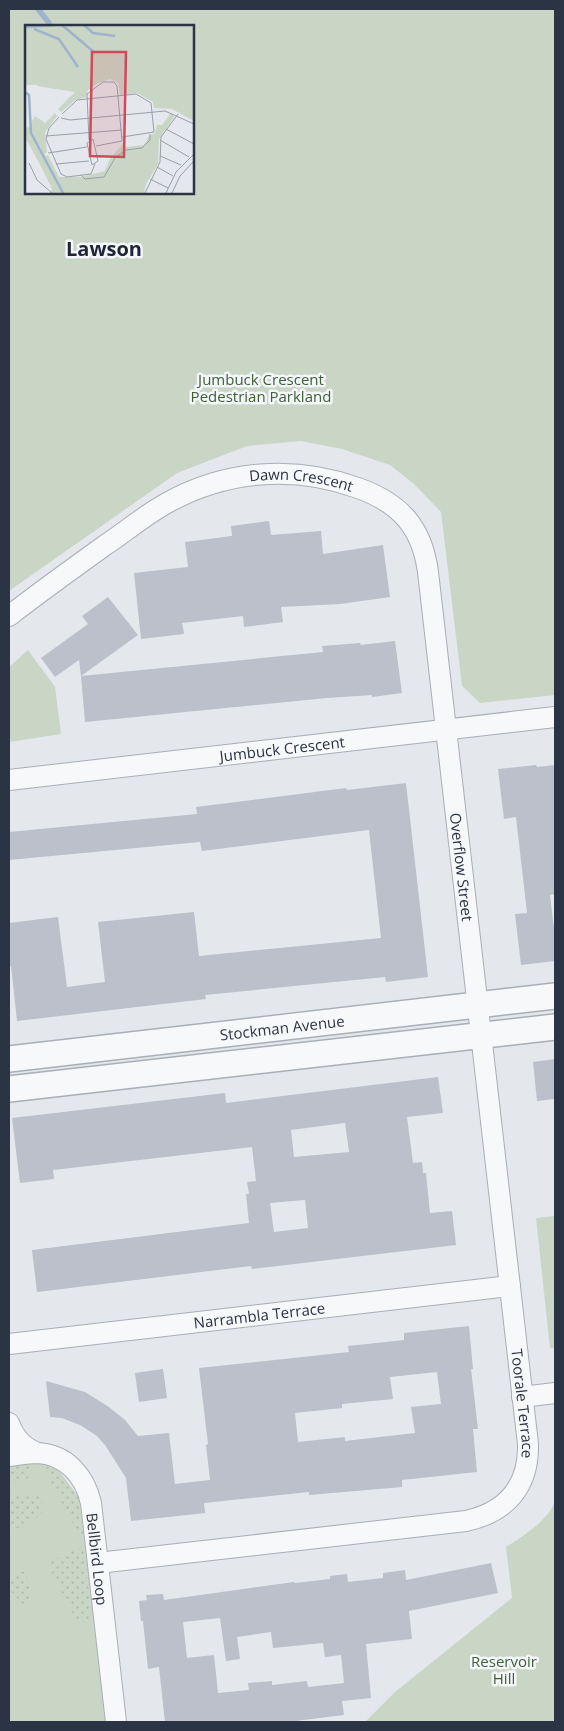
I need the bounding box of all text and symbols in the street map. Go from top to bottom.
inset map [25,25,194,194]
district label: Lawson [66,235,142,262]
park label: Jumbuck Crescent Pedestrian Parkland [191,369,331,406]
street label: Dawn Crescent [248,464,356,496]
street label: Jumbuck Crescent [217,731,346,766]
street label: Overflow Street [446,812,478,922]
street label: Stockman Avenue [219,1010,346,1045]
street label: Narrambla Terrace [192,1297,326,1333]
street label: Toorale Terrace [507,1348,538,1459]
street label: Bellbird Loop [82,1512,113,1606]
park label: Reservoir Hill [471,1651,537,1688]

